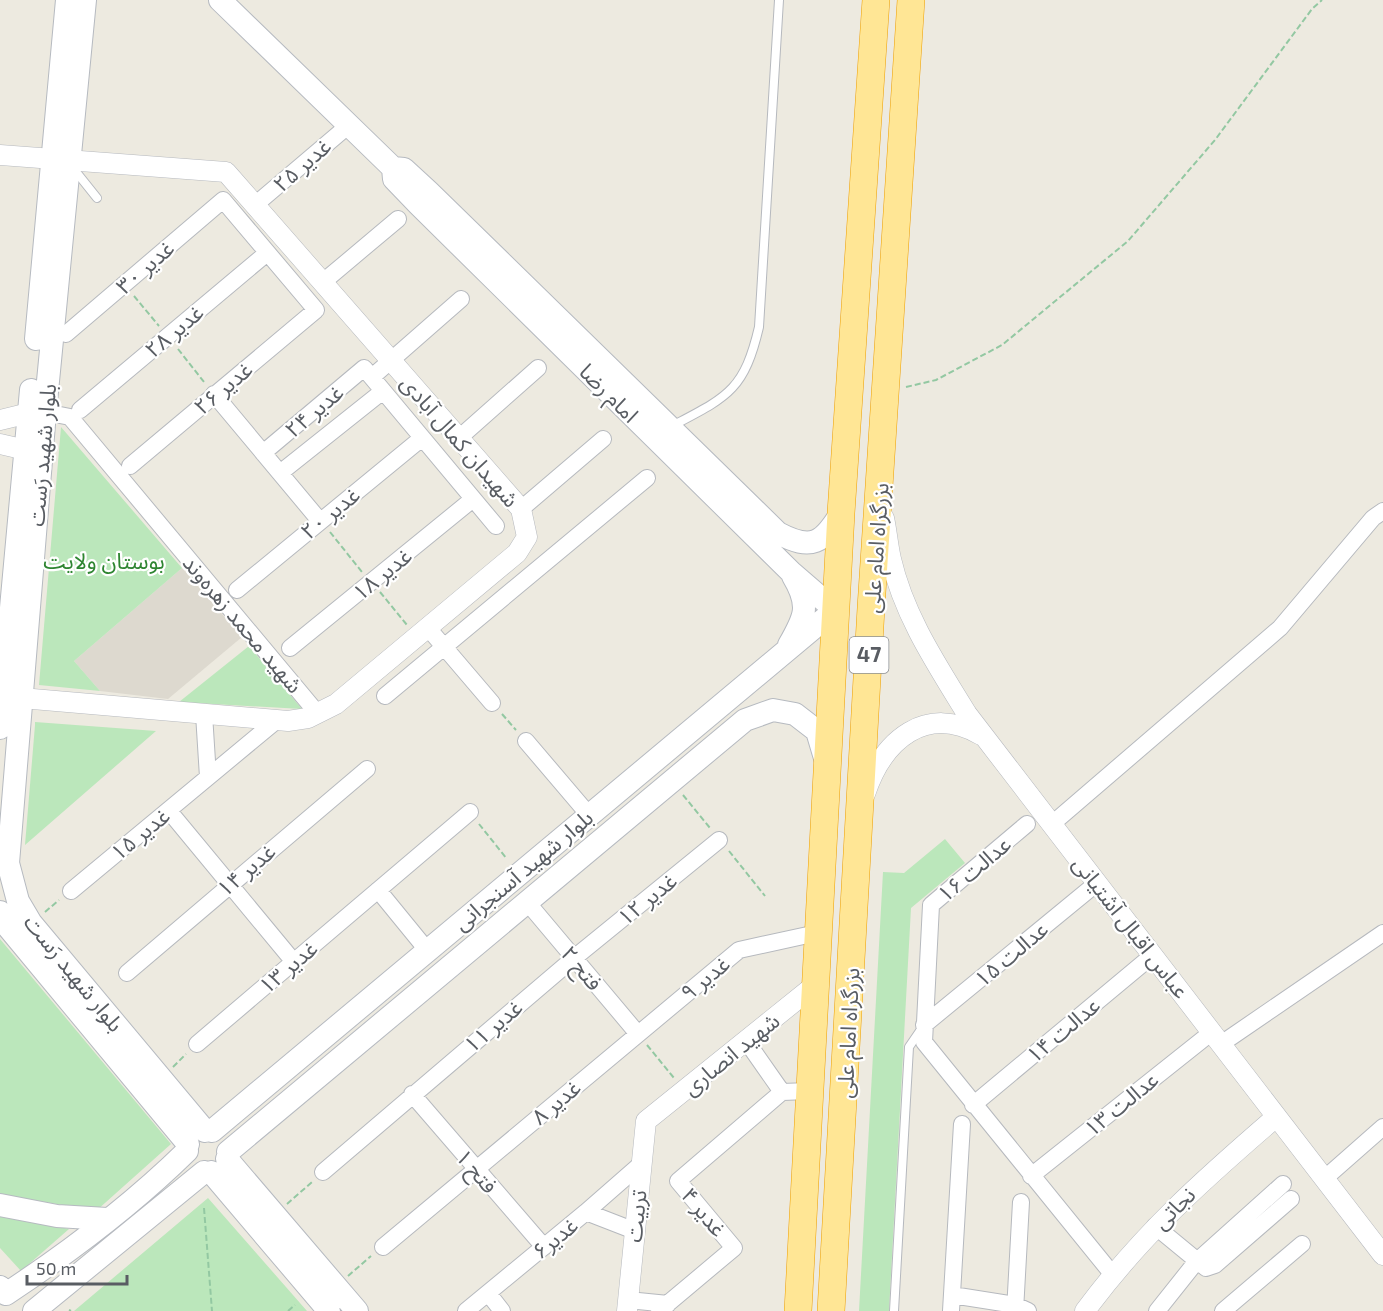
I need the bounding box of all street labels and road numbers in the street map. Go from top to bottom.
street label: غدیر ۲۵ [267,132,336,197]
street label: غدیر ۳۰ [110,234,179,299]
street label: غدیر ۲۸ [139,298,208,363]
street label: غدیر ۲۶ [188,355,257,420]
street label: امام رضا [571,357,645,431]
street label: شهیدان کمال آبادی [396,369,525,512]
street label: غدیر ۲۴ [279,378,348,443]
street label: بلوار شهید رَست [22,383,62,527]
street label: غدیر ۲۰ [295,481,365,545]
street label: بزرگراه امام علی [857,482,898,614]
street label: غدیر ۱۸ [347,542,417,606]
street label: شهید محمد زهره‌وند [177,549,309,699]
road number: 47 [850,637,888,673]
street label: غدیر ۱۵ [105,802,175,866]
street label: بلوار شهید آسنجرانی [447,803,599,937]
street label: عدالت ۱۶ [931,830,1015,906]
street label: غدیر ۱۴ [211,837,280,902]
street label: عباس اقبال آشتیانی [1067,850,1195,1003]
street label: غدیر ۱۲ [612,867,682,931]
street label: بلوار شهید رَست [18,909,130,1037]
street label: عدالت ۱۵ [968,915,1052,991]
street label: غدیر ۱۳ [253,934,322,999]
street label: فتح ۲ [553,940,609,998]
street label: غدیر ۹ [675,950,735,1006]
street label: بزرگراه امام علی [831,967,868,1099]
street label: عدالت ۱۴ [1020,991,1104,1067]
street label: غدیر ۱۱ [458,993,527,1058]
street label: شهید انصاری [677,1006,785,1102]
street label: عدالت ۱۳ [1078,1065,1163,1141]
street label: غدیر ۸ [526,1073,586,1130]
street label: فتح ۱ [448,1143,504,1201]
street label: نجاتی [1147,1181,1201,1235]
street label: غدیر ۴ [676,1182,733,1242]
street label: تربیت [619,1188,652,1244]
street label: غدیر۶ [527,1211,583,1264]

